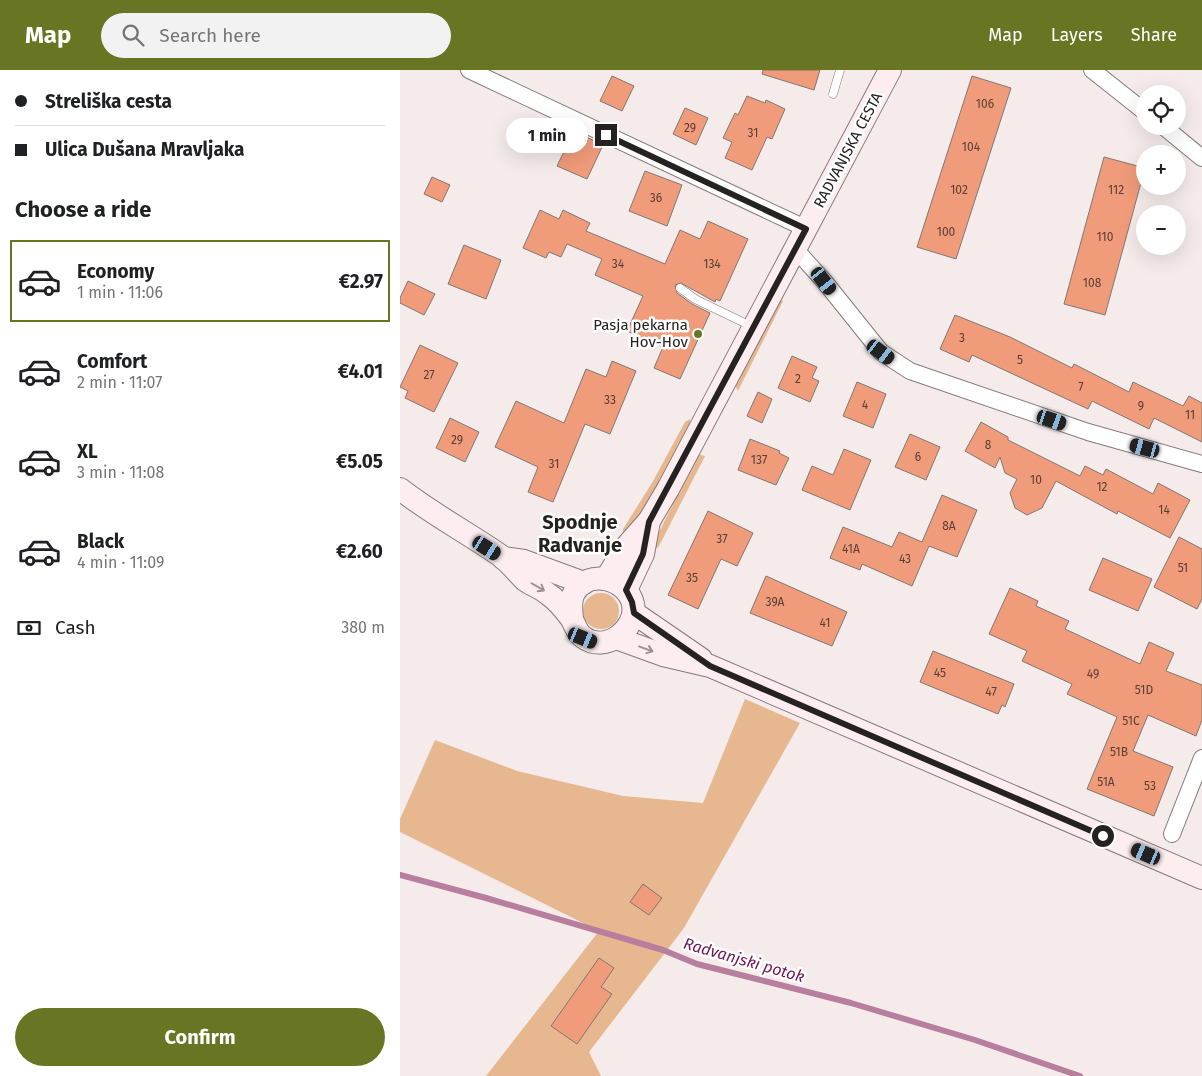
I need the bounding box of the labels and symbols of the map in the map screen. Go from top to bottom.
street label: RADVANJSKA CESTA [810,89,886,211]
house number: 106 [976,97,994,111]
callout: 1 min [506,118,588,152]
house number: 29 [684,121,696,135]
route end [595,124,617,146]
house number: 31 [748,126,758,140]
house number: 104 [962,140,981,154]
house number: 102 [950,183,968,197]
house number: 112 [1108,183,1124,197]
house number: 36 [650,191,662,205]
house number: 100 [937,225,956,239]
house number: 110 [1097,230,1114,244]
house number: 34 [612,257,625,271]
house number: 134 [703,257,721,271]
car [808,265,839,297]
house number: 108 [1083,276,1102,290]
place label: Pasja pekarna Hov-Hov [593,316,689,351]
marker: Pasja pekarna Hov-Hov [692,328,704,340]
house number: 3 [959,331,965,345]
car [864,337,897,367]
house number: 5 [1017,353,1023,367]
house number: 27 [423,368,435,382]
house number: 2 [795,372,801,386]
house number: 7 [1078,380,1084,394]
house number: 33 [604,393,616,407]
house number: 4 [862,398,869,412]
house number: 9 [1138,399,1144,413]
car [1035,408,1068,432]
house number: 11 [1185,408,1195,422]
house number: 29 [451,433,463,447]
car [1128,437,1161,459]
house number: 8 [985,438,992,452]
house number: 6 [915,450,921,464]
house number: 137 [751,453,767,467]
house number: 31 [549,457,559,471]
house number: 10 [1030,473,1042,487]
house number: 12 [1096,480,1108,494]
house number: 14 [1158,503,1170,517]
district label: Spodnje Radvanje [538,510,622,557]
house number: 8A [942,519,956,533]
house number: 37 [716,532,728,546]
car [470,534,503,562]
house number: 41A [842,542,860,556]
house number: 43 [899,552,911,566]
house number: 51 [1178,561,1188,575]
house number: 35 [686,571,698,585]
one-way arrow [530,583,544,593]
house number: 39A [766,595,785,609]
house number: 41 [820,616,830,630]
car [566,625,599,651]
one-way arrow [638,645,653,654]
house number: 45 [934,666,946,680]
house number: 49 [1087,667,1099,681]
house number: 51D [1135,683,1153,697]
house number: 47 [985,685,997,699]
house number: 51C [1122,714,1140,728]
house number: 51B [1110,745,1128,759]
house number: 51A [1097,775,1115,789]
house number: 53 [1144,779,1156,793]
route start [1092,825,1114,847]
car [1129,841,1162,867]
water label: Radvanjski potok [681,934,807,986]

